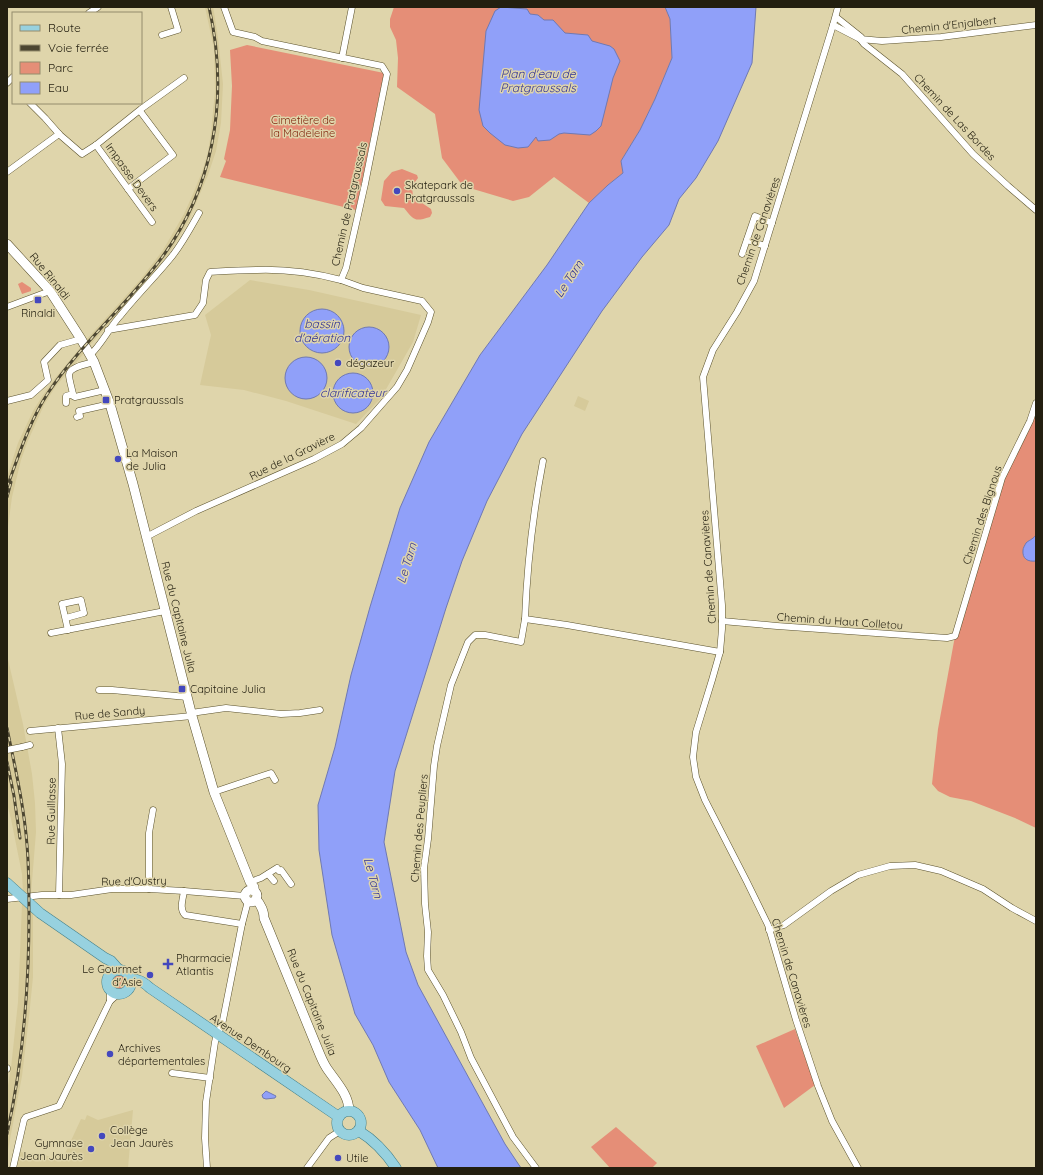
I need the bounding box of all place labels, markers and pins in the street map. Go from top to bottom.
place label: Skatepark de Pratgraussals [405,178,475,205]
marker: Skatepark de Pratgraussals [392,186,402,196]
marker: Rinaldi [33,295,43,305]
place label: Rinaldi [21,306,55,320]
place label: dégazeur [346,356,395,370]
marker: dégazeur [333,358,343,368]
place label: Pratgraussals [114,393,184,407]
marker: Pratgraussals [101,395,111,405]
place label: La Maison de Julia [126,446,178,473]
marker: La Maison de Julia [113,454,123,464]
place label: Capitaine Julia [190,682,265,696]
marker: Capitaine Julia [177,684,187,694]
place label: Pharmacie Atlantis [176,951,231,978]
marker: Pharmacie Atlantis [163,959,173,969]
place label: Le Gourmet d'Asie [82,962,142,989]
marker: Le Gourmet d'Asie [145,970,155,980]
place label: Archives départementales [118,1041,205,1068]
marker: Archives départementales [105,1049,115,1059]
place label: Collège Jean Jaurès [110,1123,173,1150]
marker: Collège Jean Jaurès [97,1131,107,1141]
place label: Gymnase Jean Jaurès [20,1136,83,1163]
marker: Gymnase Jean Jaurès [86,1144,96,1154]
place label: Utile [346,1151,369,1165]
marker: Utile [333,1153,343,1163]

